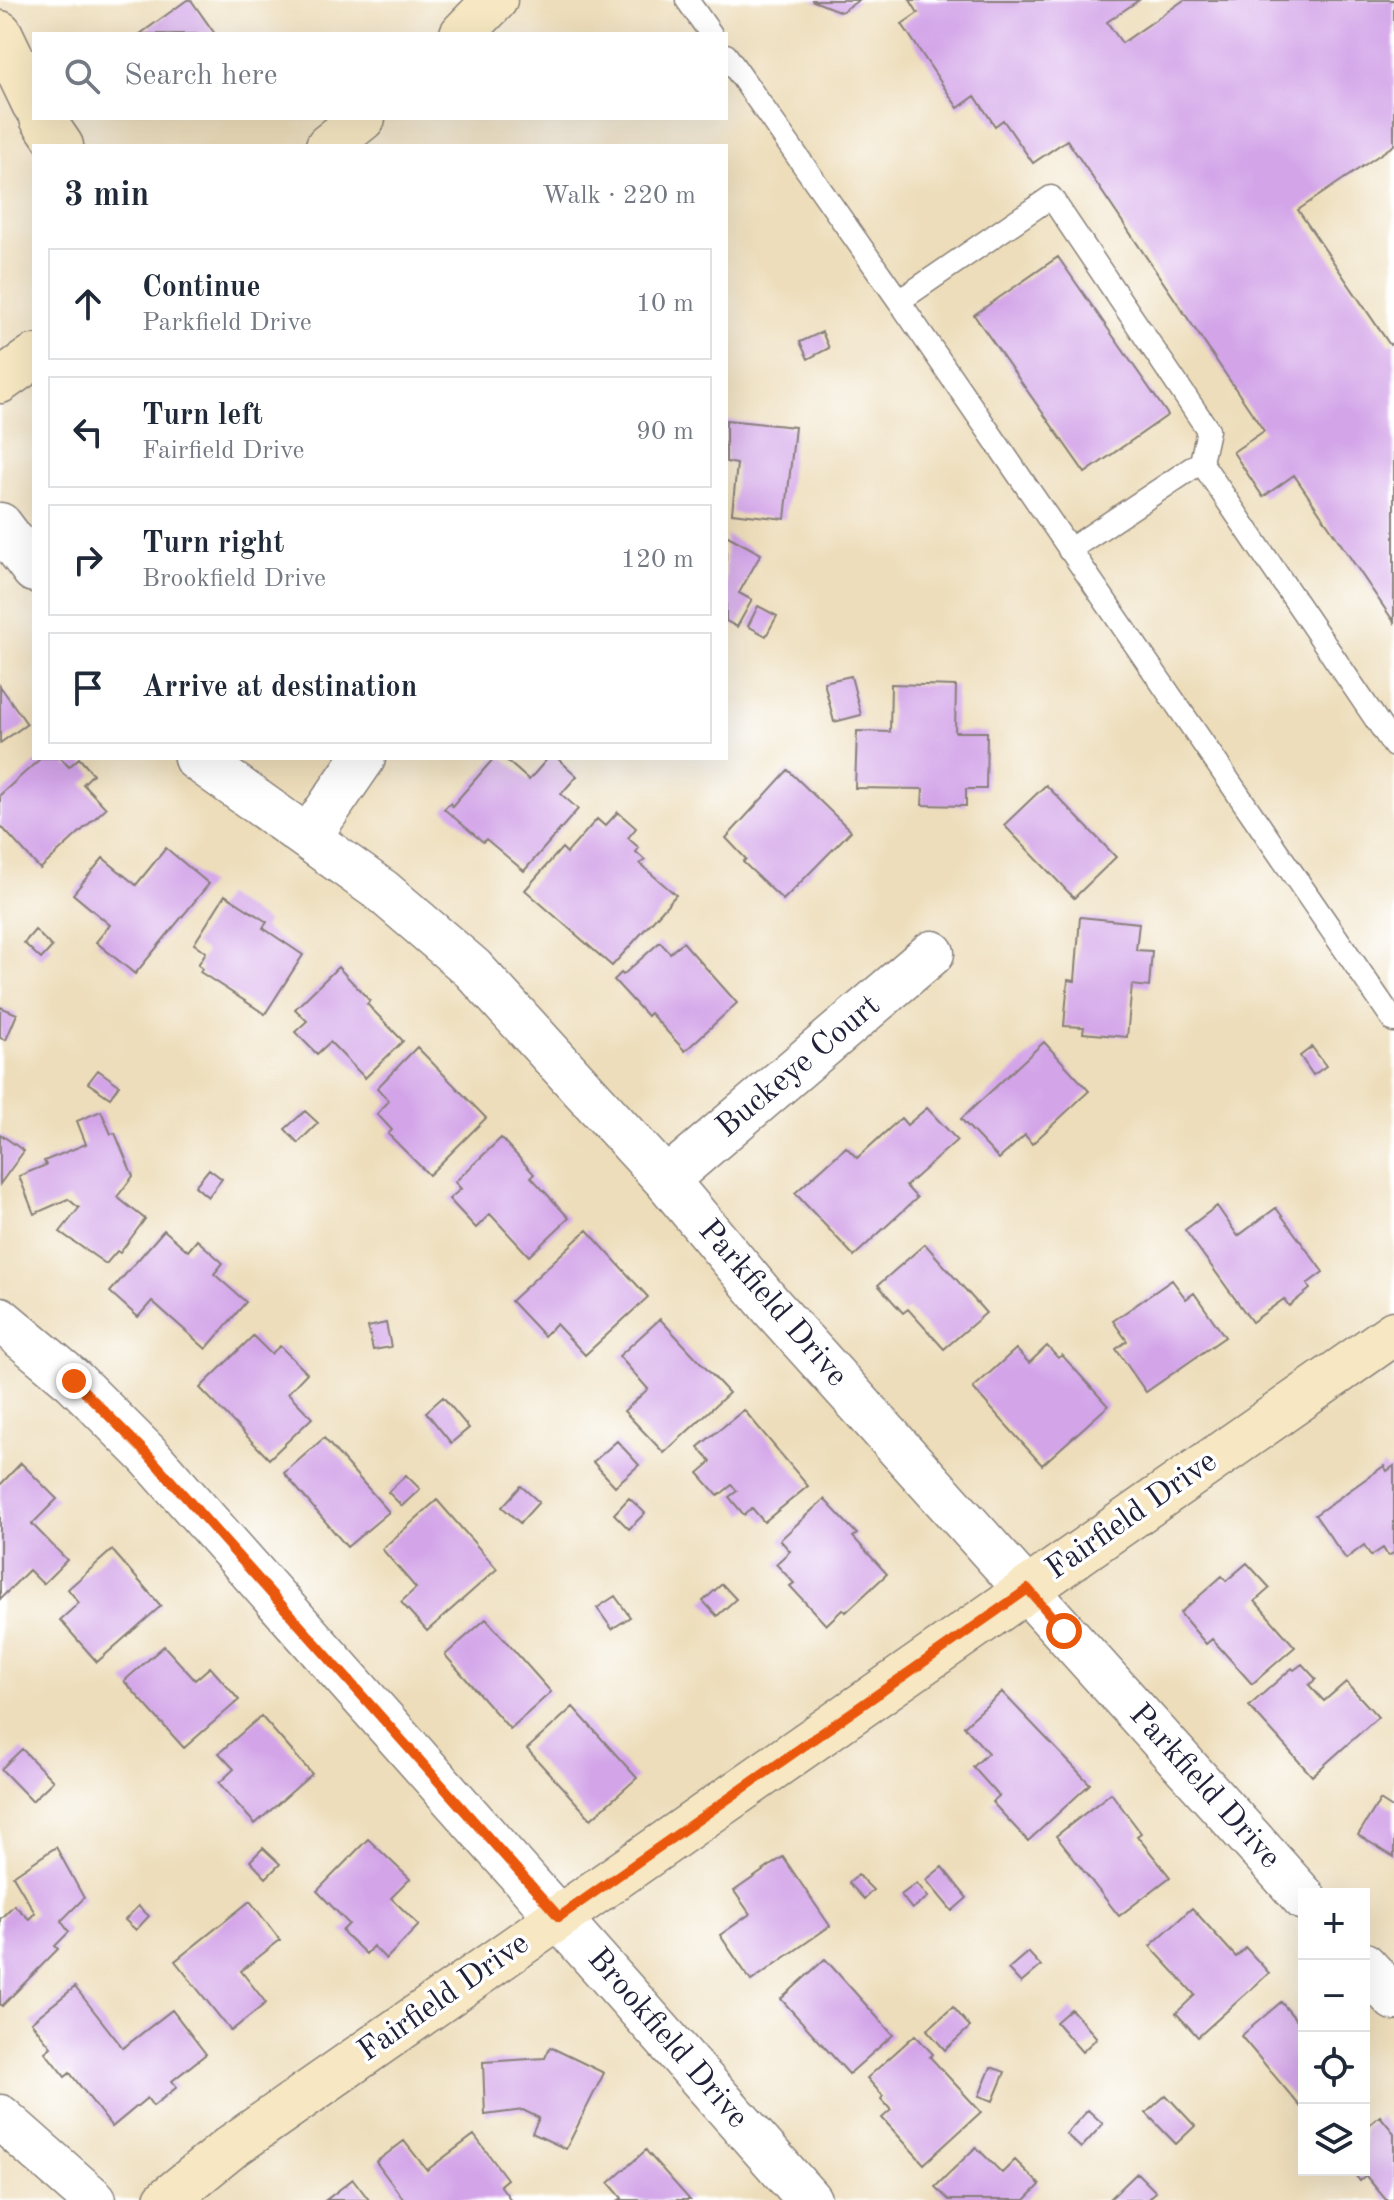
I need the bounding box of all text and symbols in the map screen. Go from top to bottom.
search box [32,32,728,120]
icon: search [60,54,104,98]
text: Search here [124,61,278,91]
text: 3 min [64,179,149,213]
text: Walk · 220 m [542,183,696,209]
text: Continue [142,273,261,303]
icon: ahead [66,282,110,326]
text: 10 m [636,291,694,317]
text: Parkfield Drive [142,310,312,336]
text: Turn left [142,401,263,431]
icon: left [66,410,110,454]
text: 90 m [636,419,694,445]
text: Fairfield Drive [142,438,305,464]
text: Turn right [142,529,284,559]
icon: right [66,538,110,582]
text: 120 m [621,547,694,573]
text: Brookfield Drive [142,566,326,592]
icon: arrive [66,666,110,710]
text: Arrive at destination [142,673,417,703]
street label: Buckeye Court [711,990,887,1144]
street label: Parkfield Drive [691,1215,853,1393]
route end [56,1363,92,1399]
street label: Fairfield Drive [1041,1446,1223,1586]
route start [1046,1613,1082,1649]
street label: Parkfield Drive [1122,1699,1286,1875]
map controls [1298,1888,1370,2176]
button: + [1298,1888,1370,1960]
street label: Fairfield Drive [353,1928,535,2068]
street label: Brookfield Drive [581,1943,753,2135]
button: − [1298,1960,1370,2032]
button: locate [1298,2032,1370,2104]
button: layers [1298,2104,1370,2176]

